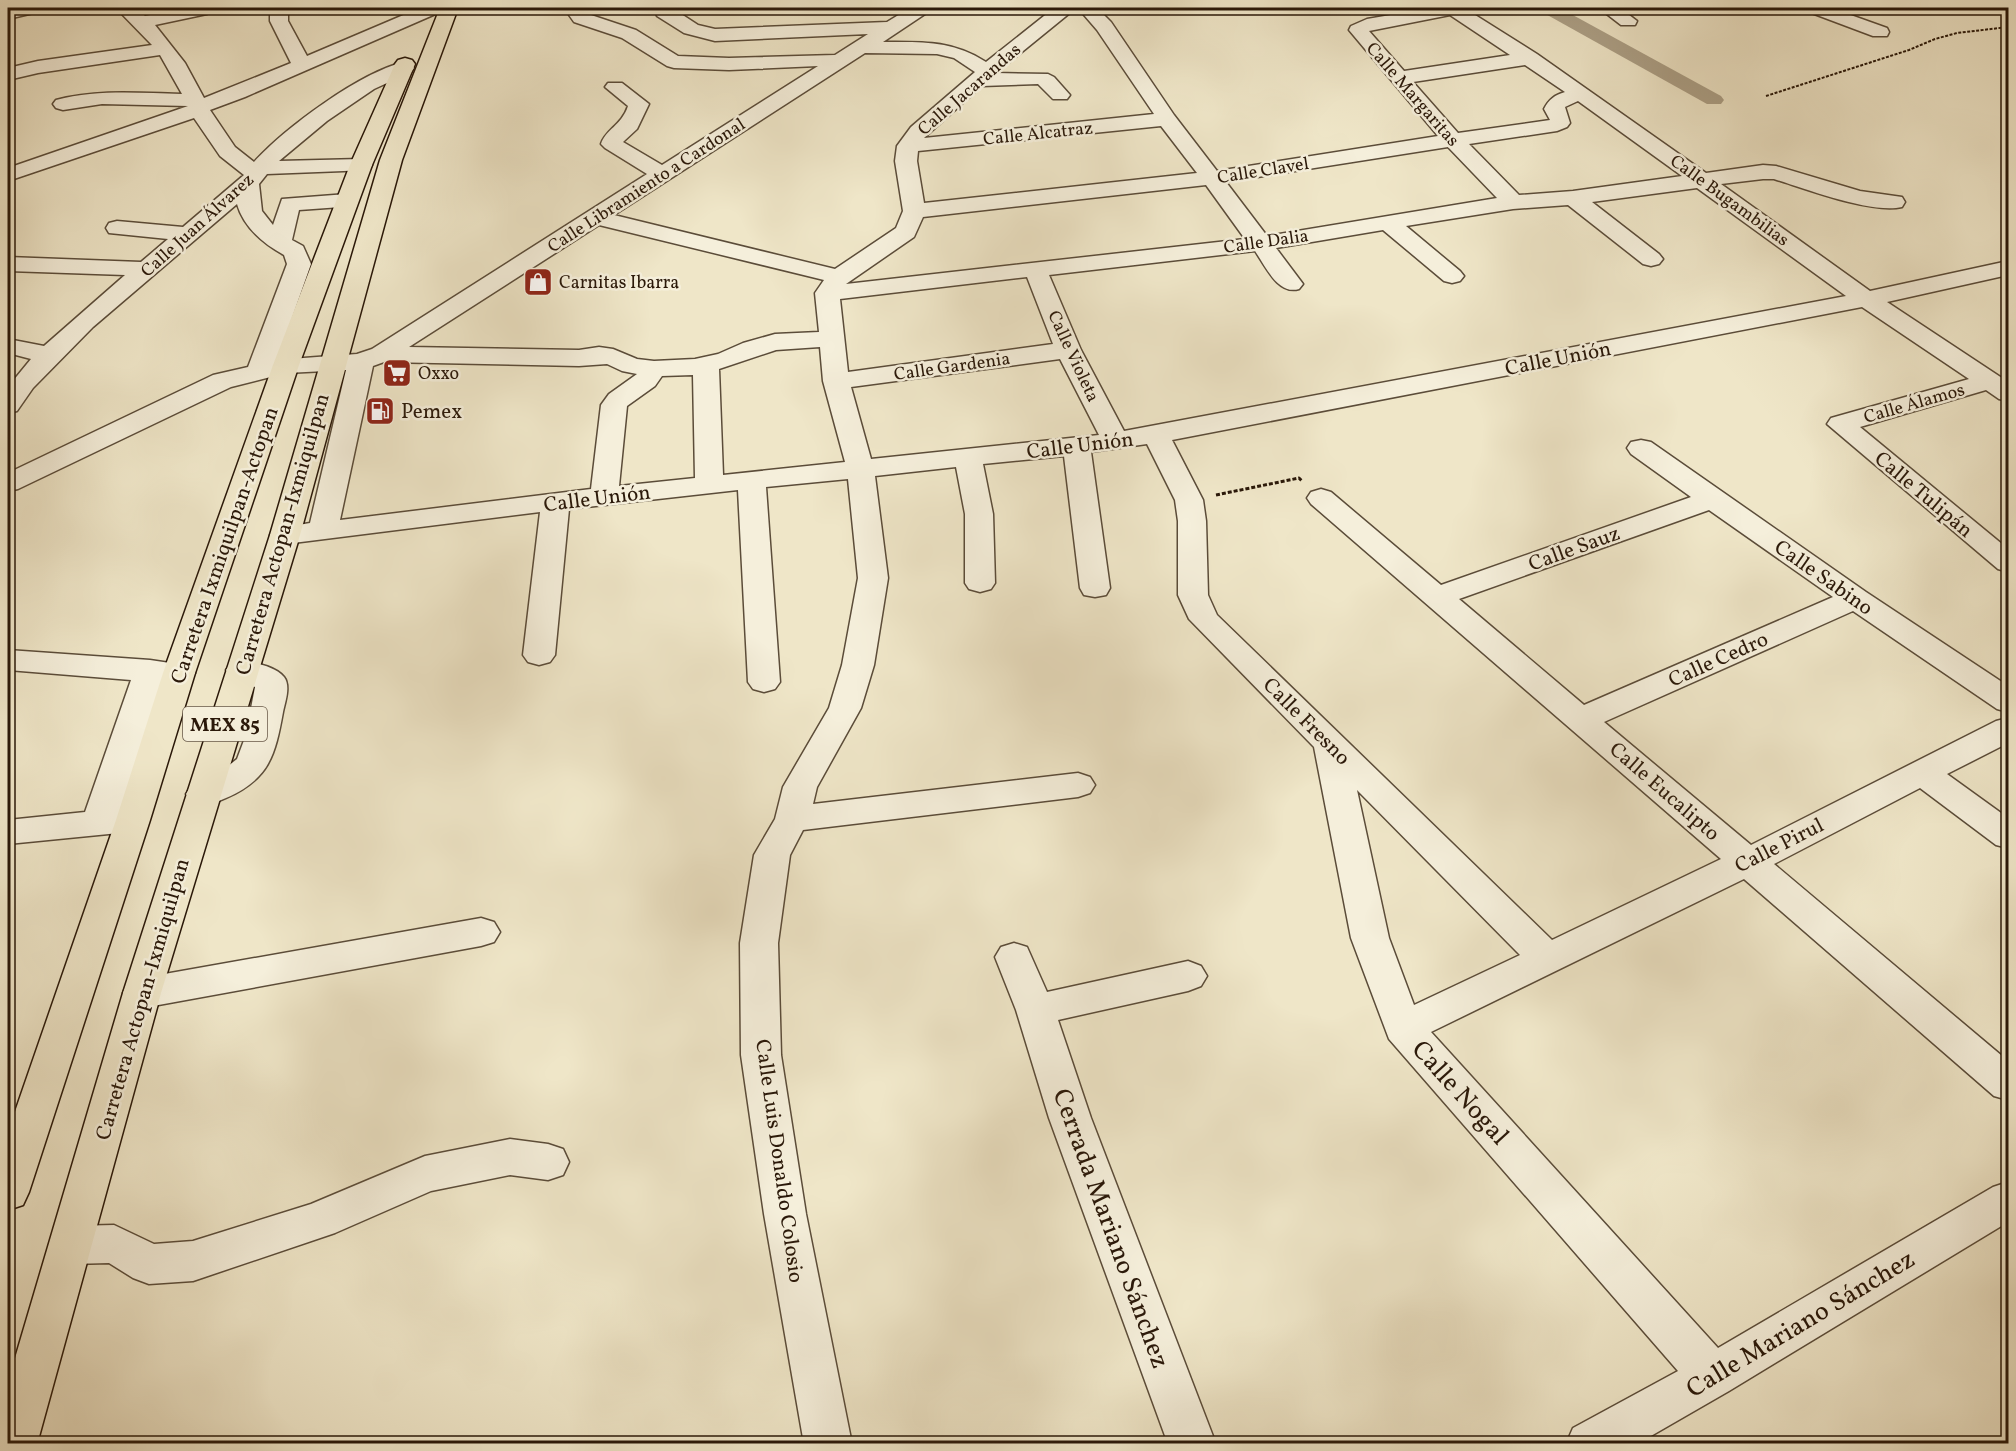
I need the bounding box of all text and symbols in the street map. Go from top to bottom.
street label: Calle Margaritas [1359,37,1464,153]
street label: Calle Jacarandas [913,38,1027,142]
street label: Calle Libramiento a Cardonal [543,113,751,260]
street label: Calle Alcatraz [982,116,1094,153]
street label: Calle Bugambilias [1664,149,1794,253]
street label: Calle Clavel [1216,152,1311,191]
street label: Calle Juan Álvarez [136,168,260,284]
street label: Calle Dalia [1222,224,1310,261]
shop icon: Carnitas Ibarra [522,266,554,298]
place label: Carnitas Ibarra [559,271,679,296]
street label: Calle Violeta [1040,307,1105,407]
street label: Calle Unión [1503,335,1614,384]
street label: Calle Gardenia [892,347,1012,388]
supermarket icon: Oxxo [381,357,413,389]
place label: Oxxo [418,362,459,387]
street label: Calle Álamos [1861,378,1968,431]
street label: Carretera Actopan-Ixmiquilpan [229,390,338,679]
fuel station icon: Pemex [364,395,396,427]
place label: Pemex [401,398,462,427]
street label: Carretera Ixmiquilpan-Actopan [164,403,287,688]
street label: Calle Unión [1025,426,1135,467]
street label: Calle Tulipán [1867,445,1979,545]
street label: Calle Unión [542,479,652,520]
street label: Calle Sauz [1525,519,1624,579]
street label: Calle Sabino [1768,534,1878,623]
street label: Calle Cedro [1664,625,1773,695]
street label: Calle Fresno [1256,672,1356,772]
road number: MEX 85 [183,707,267,741]
street label: Calle Eucalipto [1602,736,1726,848]
street label: Calle Pirul [1730,812,1829,881]
street label: Carretera Actopan-Ixmiquilpan [89,855,198,1144]
street label: Calle Nogal [1403,1033,1516,1154]
street label: Calle Luis Donaldo Colosio [747,1038,810,1285]
street label: Cerrada Mariano Sánchez [1043,1084,1177,1373]
street label: Calle Mariano Sánchez [1680,1242,1922,1407]

